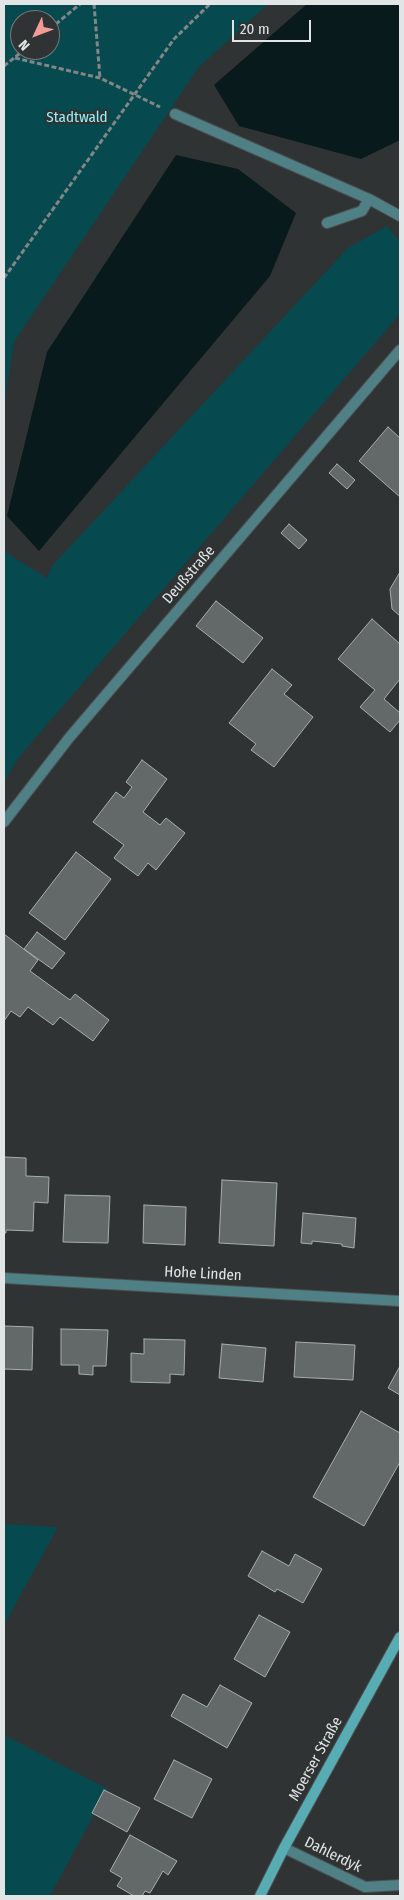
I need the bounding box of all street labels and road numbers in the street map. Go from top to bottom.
street label: Deußstraße [159,542,219,608]
street label: Hohe Linden [164,1263,242,1285]
street label: Moerser Straße [285,1714,347,1804]
street label: Dahlerdyk [301,1833,365,1877]

